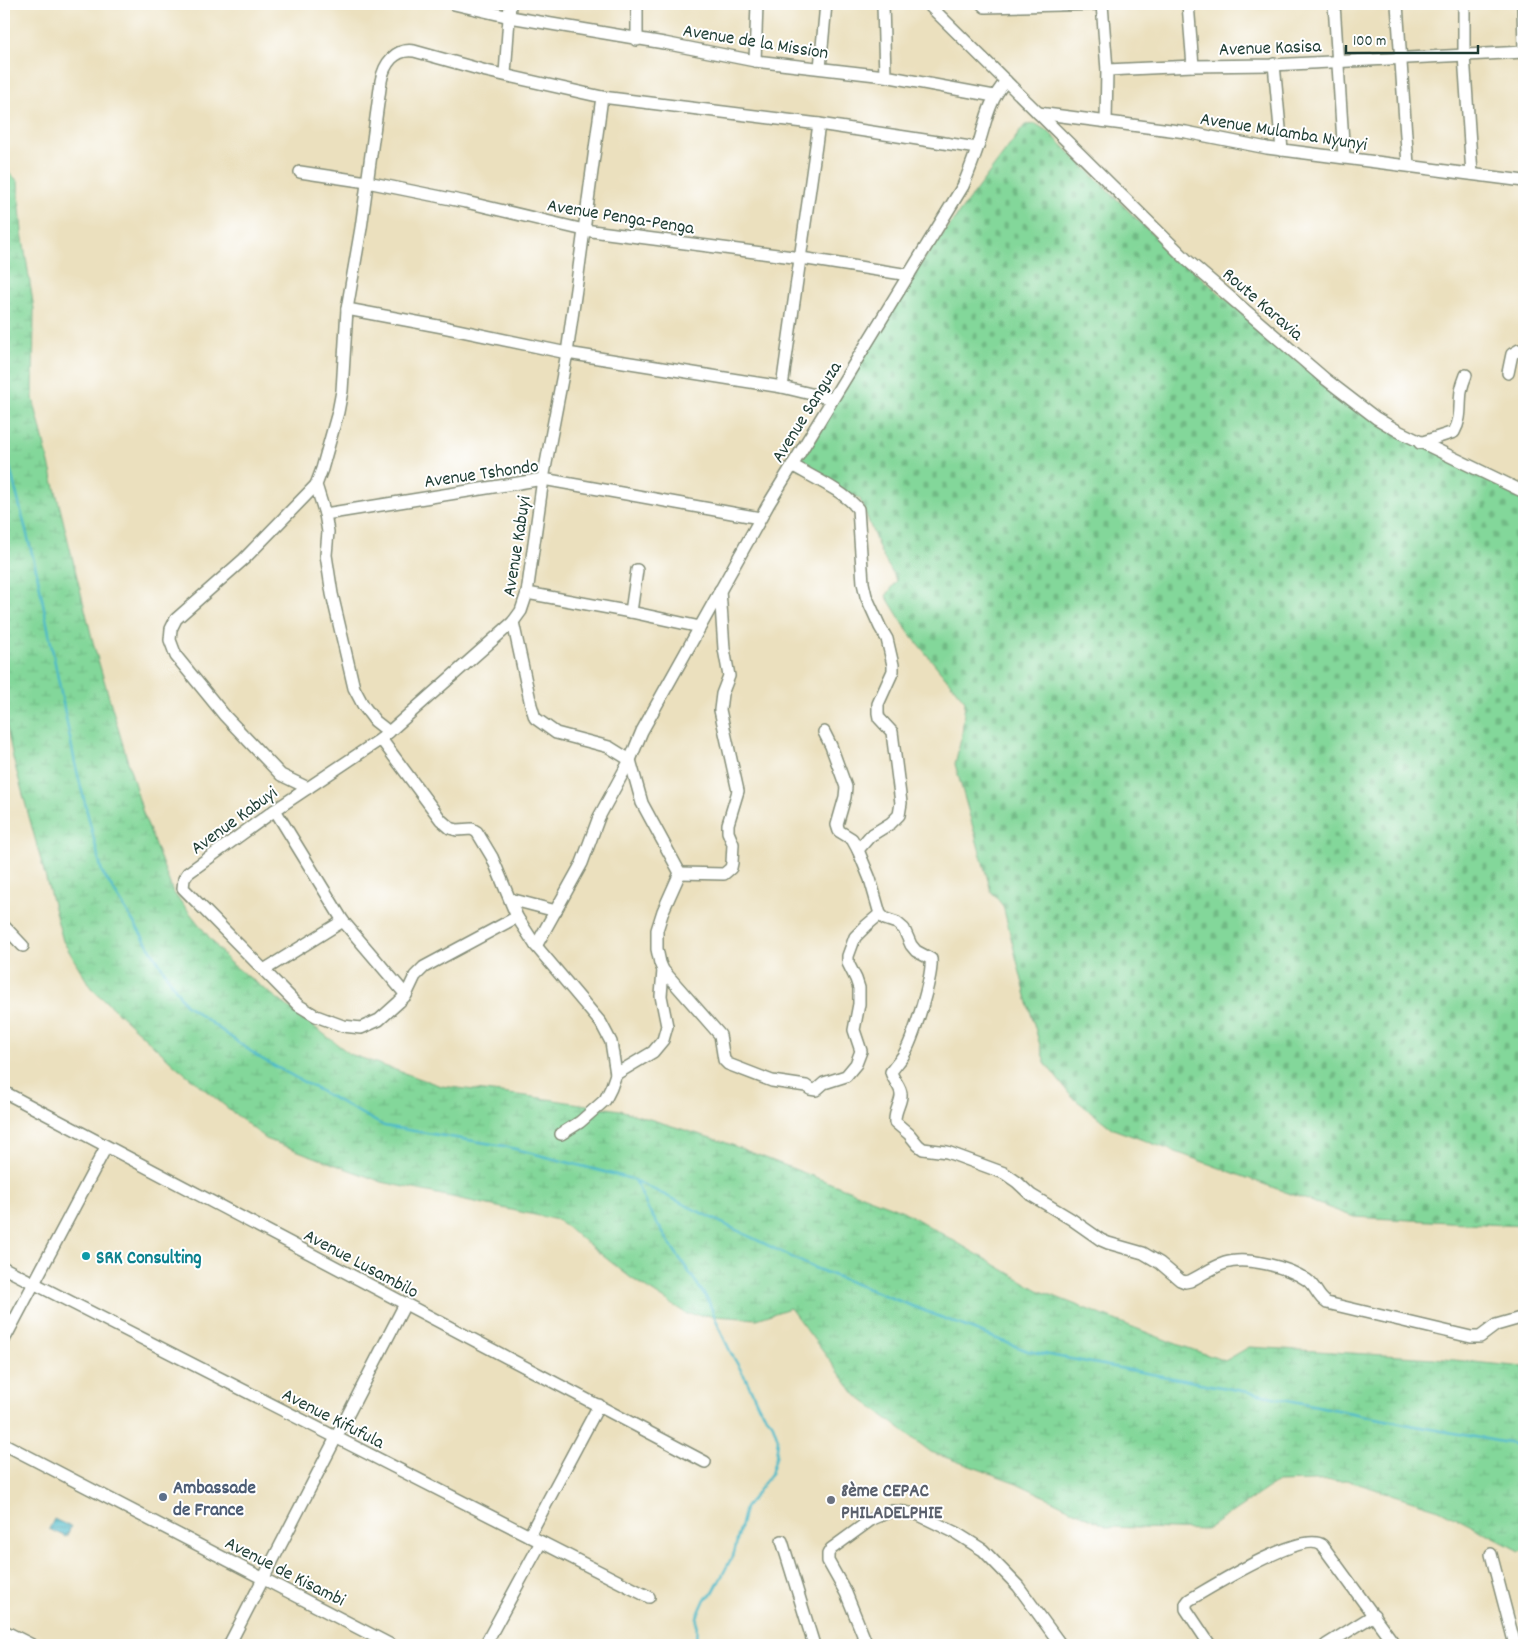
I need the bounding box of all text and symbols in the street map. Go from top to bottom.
street label: Avenue de la Mission [681,19,830,68]
scale bar [1346,22,1478,54]
text: 100 m [1353,31,1386,53]
street label: Avenue Kasisa [1218,34,1323,65]
street label: Avenue Mulamba Nyunyi [1198,107,1369,160]
street label: Avenue Penga-Penga [545,193,697,244]
street label: Route Karavia [1215,263,1309,349]
street label: Avenue Sanguza [766,356,850,469]
street label: Avenue Tshondo [423,454,540,497]
street label: Avenue Kabuyi [497,494,540,599]
street label: Avenue Kabuyi [186,781,285,863]
street label: Avenue Lusambilo [298,1223,423,1307]
place label: SRK Consulting [96,1246,202,1273]
marker: SRK Consulting [80,1250,92,1262]
street label: Avenue Kifufula [276,1383,389,1458]
place label: Ambassade de France [173,1476,256,1525]
place label: 8ème CEPAC PHILADELPHIE [841,1479,943,1528]
marker: Ambassade de France [157,1491,169,1503]
marker: 8ème CEPAC PHILADELPHIE [825,1494,837,1506]
street label: Avenue de Kisambi [220,1531,350,1615]

